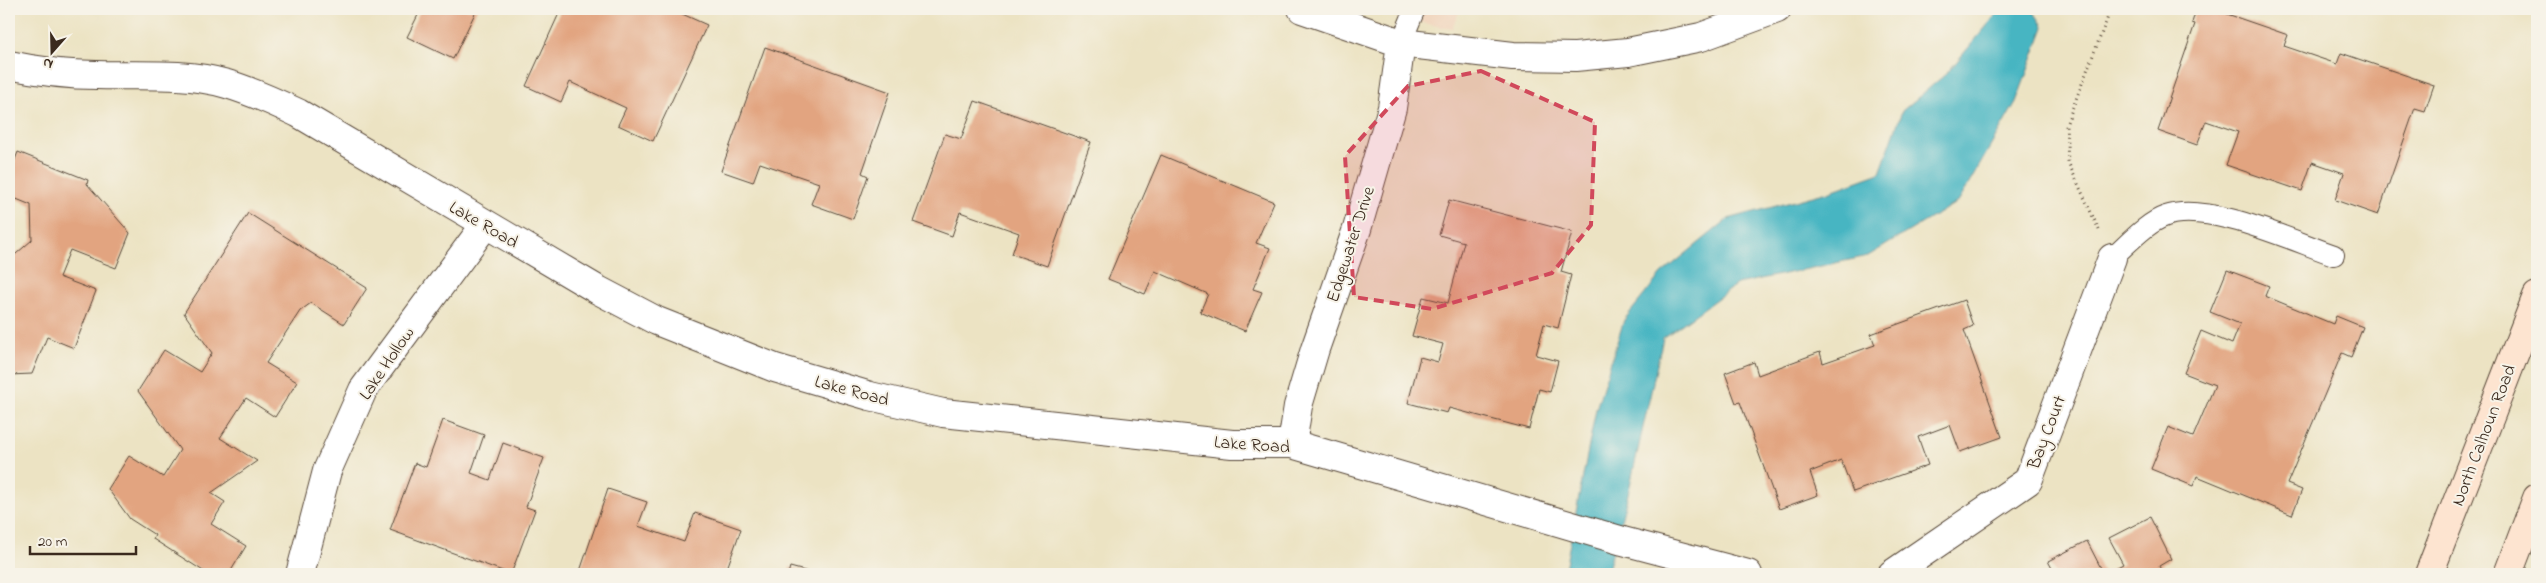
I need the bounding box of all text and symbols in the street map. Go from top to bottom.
north arrow [28,28,78,78]
text: N [40,51,56,74]
street label: Edgewater Drive [1321,182,1384,306]
street label: Lake Road [444,195,522,256]
street label: Lake Hollow [354,322,422,406]
street label: North Calhoun Road [2446,361,2524,510]
street label: Lake Road [811,370,892,414]
street label: Bay Court [2021,392,2074,474]
street label: Lake Road [1213,430,1291,462]
scale bar [30,523,136,555]
text: 20 m [38,531,68,553]

